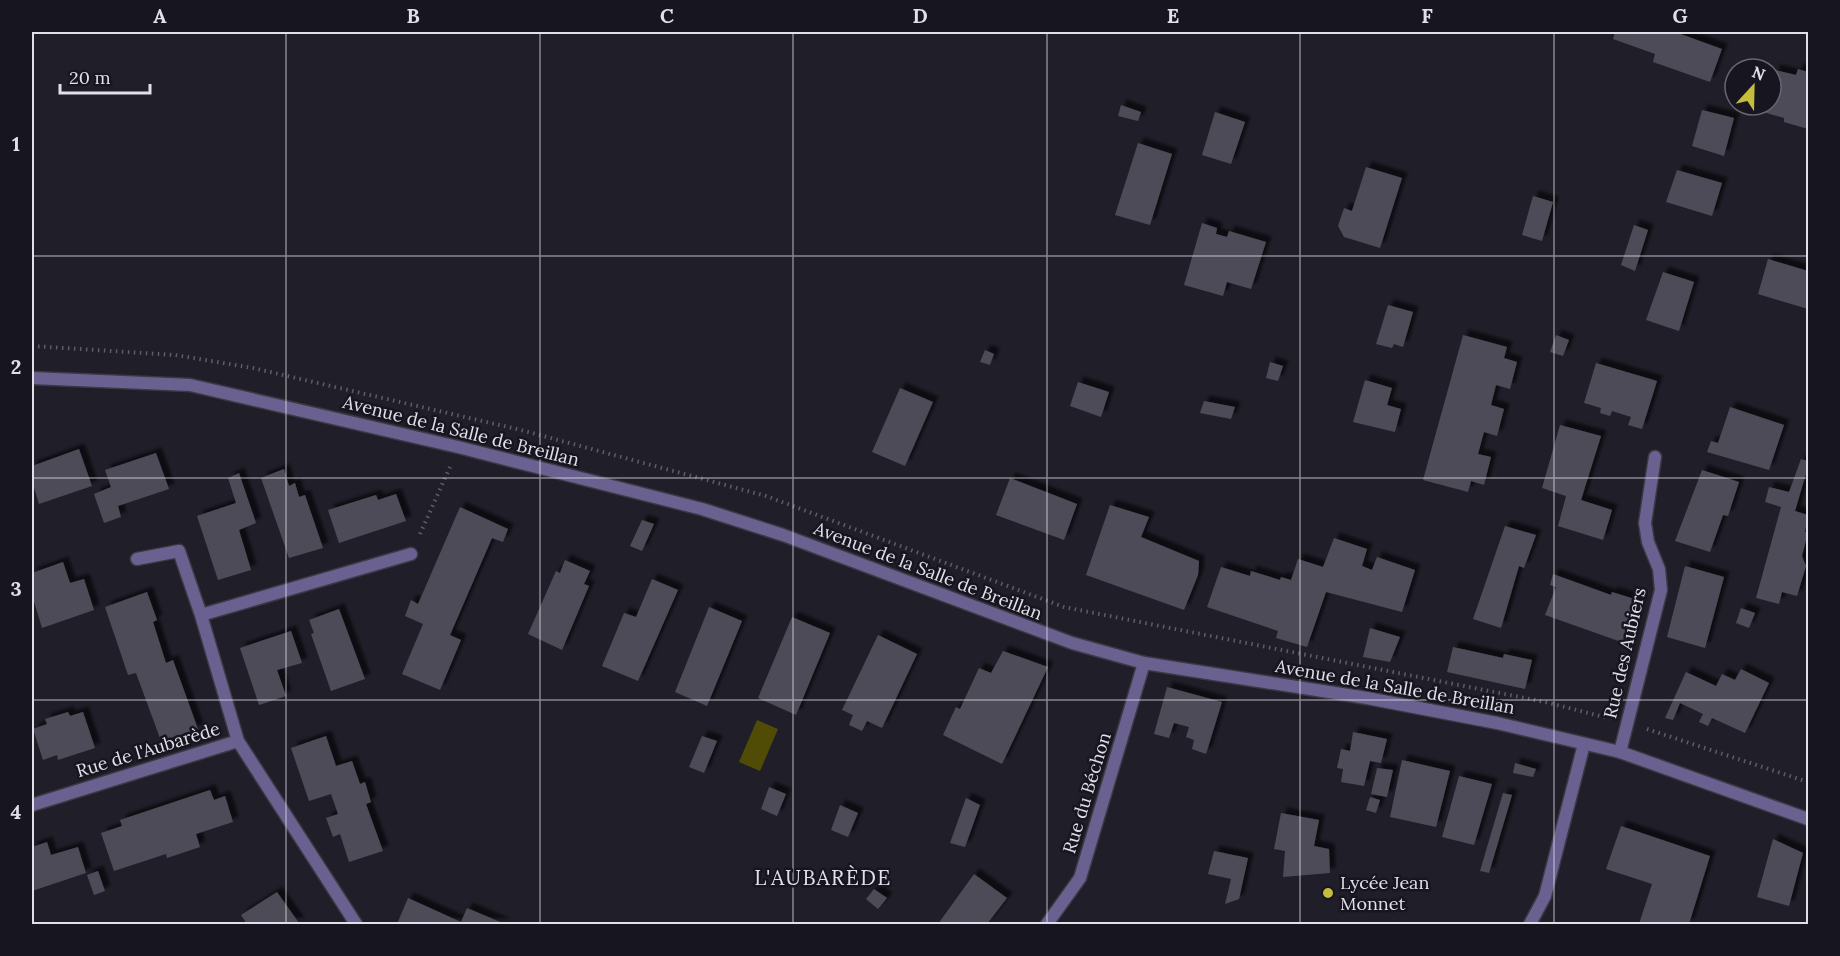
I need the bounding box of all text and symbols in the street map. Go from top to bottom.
text: A [153,3,167,28]
text: B [406,3,420,28]
text: C [660,3,674,28]
text: D [912,3,928,28]
text: E [1167,3,1179,28]
text: F [1421,3,1433,28]
text: G [1672,3,1688,28]
scale bar [60,57,150,95]
north arrow [1723,57,1783,117]
text: N [1749,62,1768,85]
text: 20 m [69,66,111,89]
text: 1 [12,131,20,156]
text: 2 [11,354,21,379]
street label: Avenue de la Salle de Breillan [340,390,582,471]
street label: Avenue de la Salle de Breillan [810,516,1046,625]
text: 3 [10,576,22,601]
street label: Rue des Aubiers [1598,585,1651,721]
street label: Avenue de la Salle de Breillan [1273,654,1517,719]
street label: Rue de l'Aubarède [73,717,223,782]
street label: Rue du Béchon [1057,729,1116,856]
text: 4 [11,799,22,824]
district label: L'AUBARÈDE [754,864,892,891]
place label: Lycée Jean Monnet [1340,871,1429,915]
marker: Lycée Jean Monnet [1321,886,1335,900]

